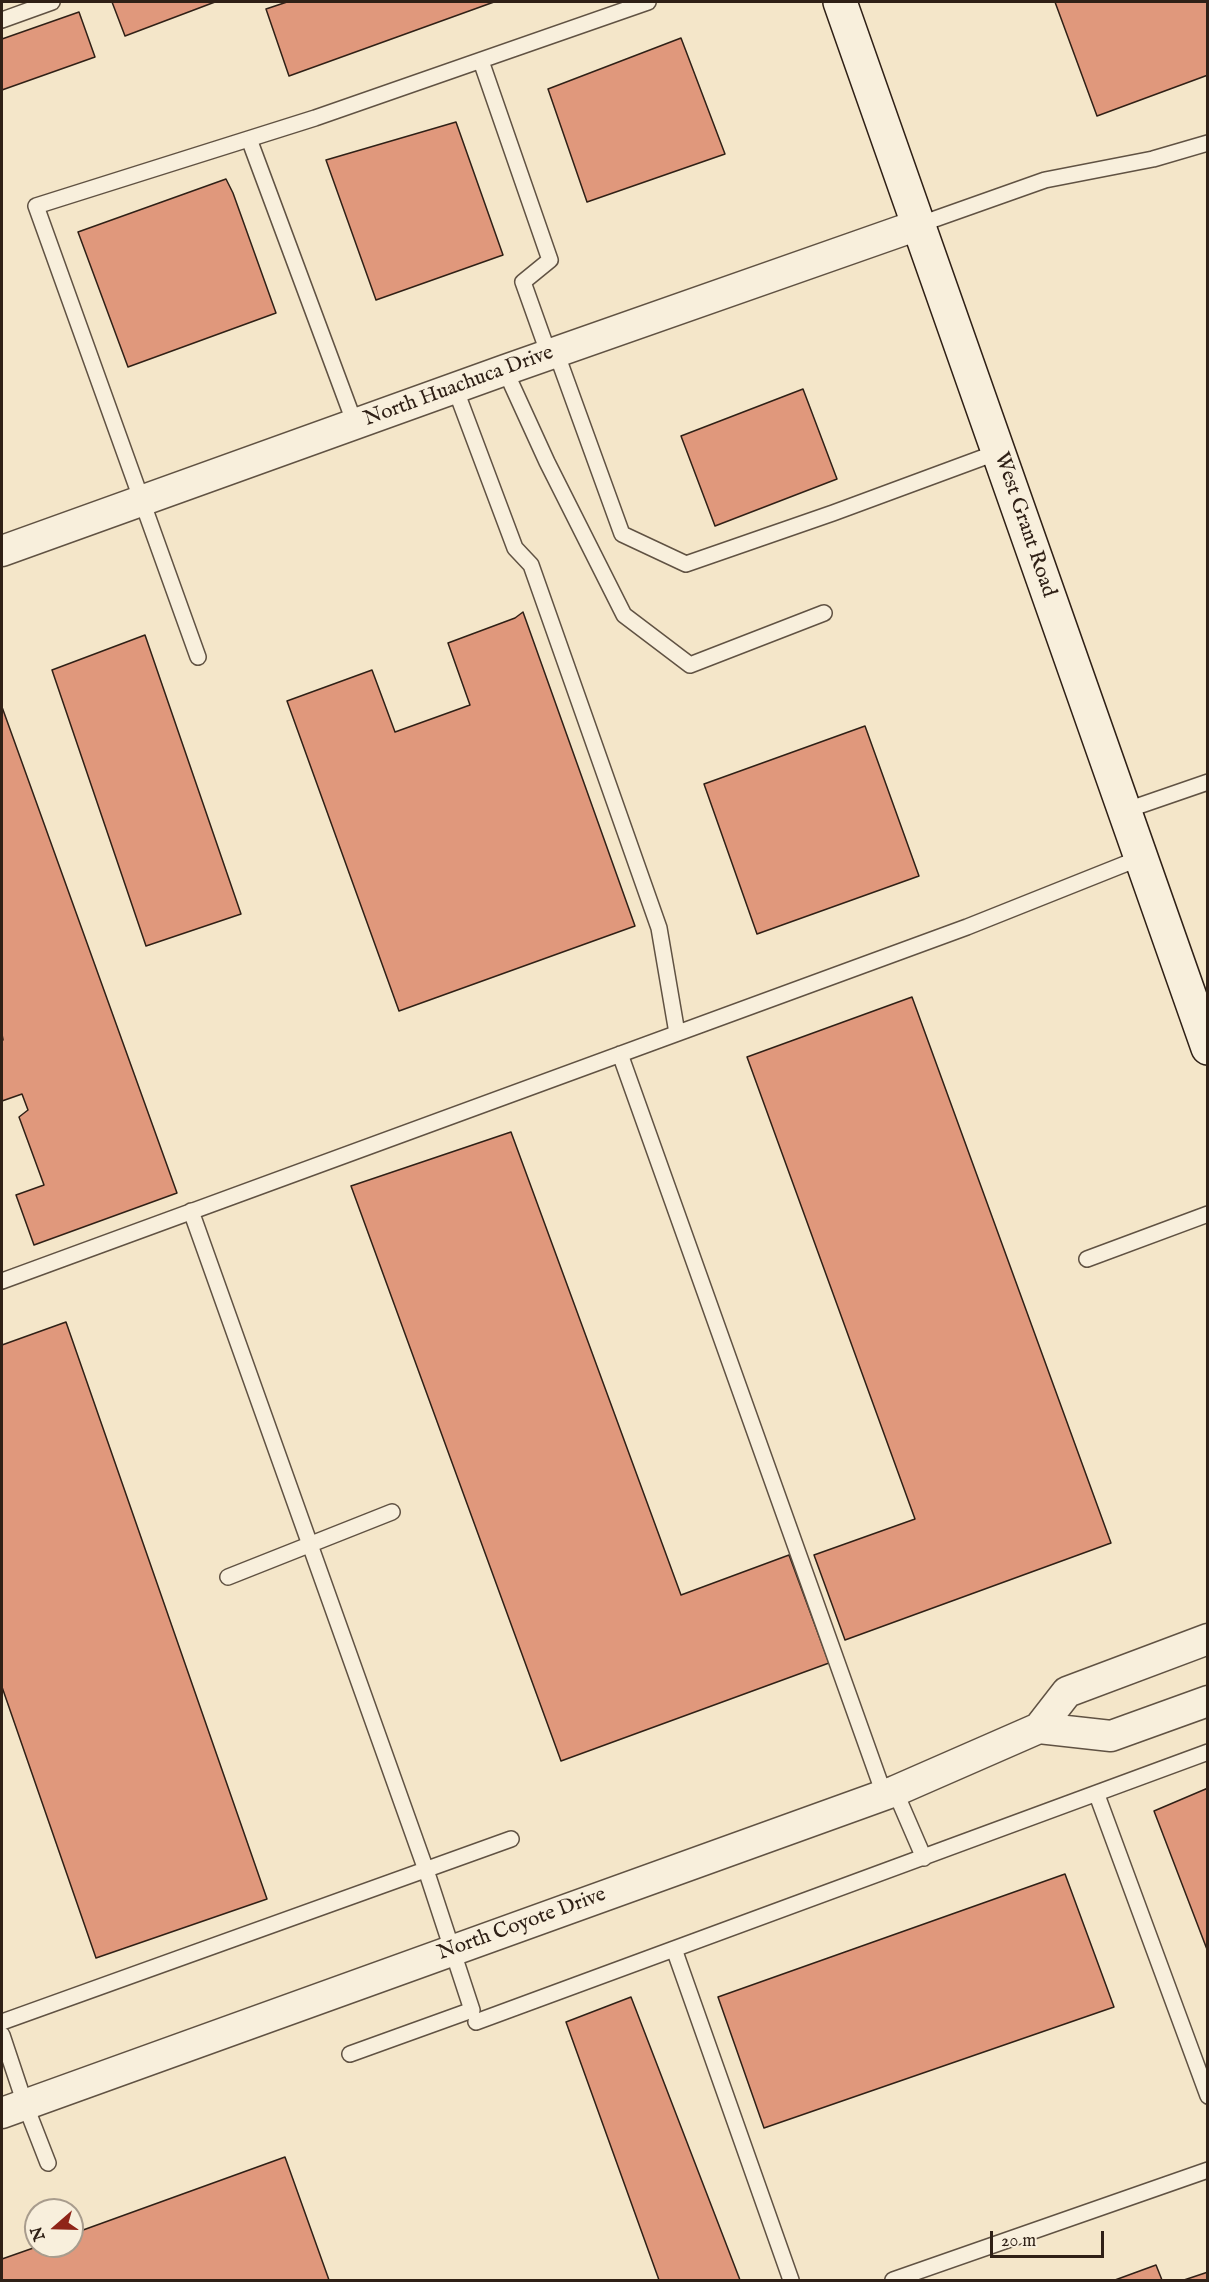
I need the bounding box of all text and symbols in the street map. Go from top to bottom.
street label: North Huachuca Drive [361,341,557,433]
street label: West Grant Road [987,449,1061,601]
street label: North Coyote Drive [434,1883,610,1967]
north arrow [24,2198,84,2258]
scale bar [993,2219,1107,2257]
text: N [27,2224,51,2243]
text: 20 m [1001,2230,1036,2253]

